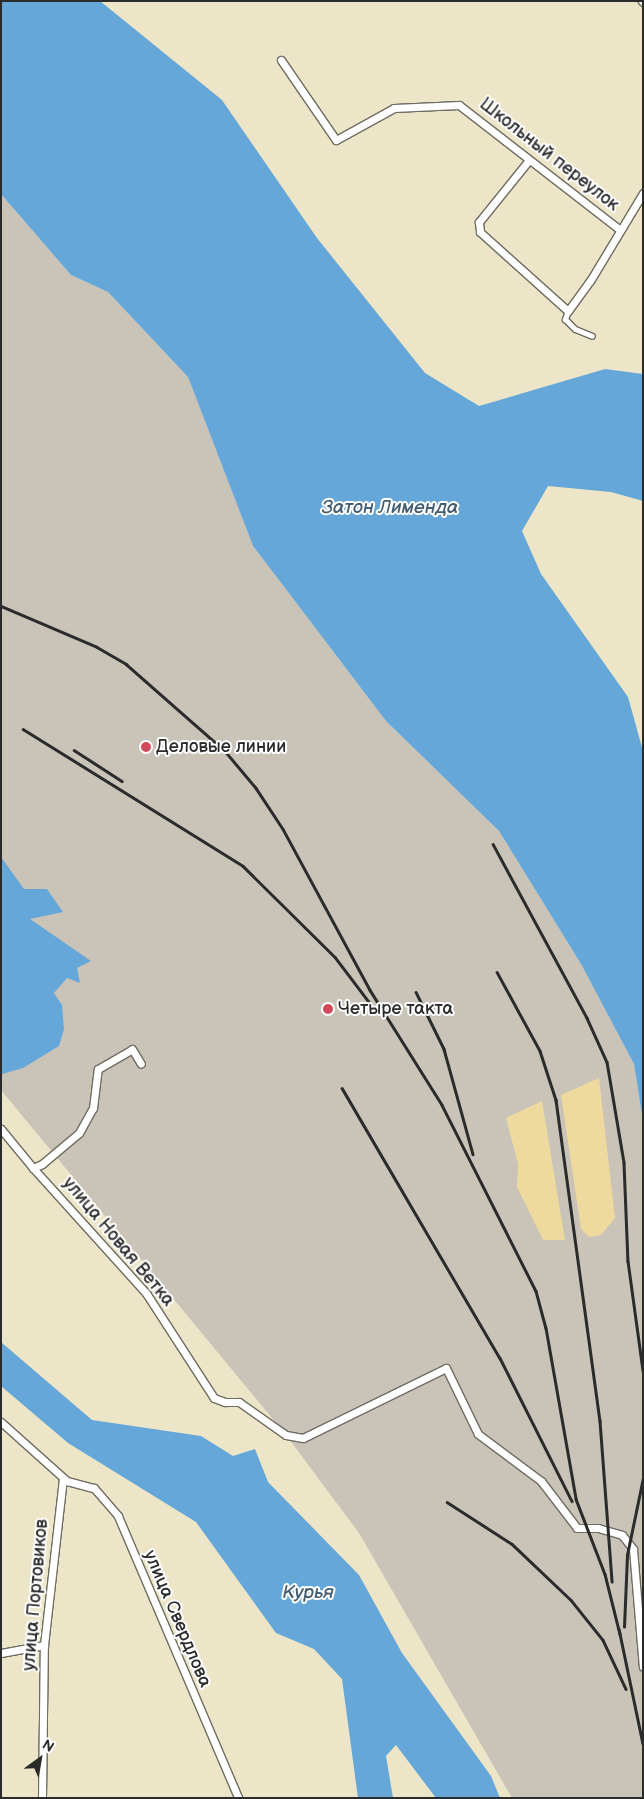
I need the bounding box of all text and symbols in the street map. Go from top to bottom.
street label: Школьный переулок [475,94,623,216]
water label: Затон Лименда [322,497,458,519]
place label: Деловые линии [156,736,286,758]
marker: Деловые линии [140,741,152,753]
place label: Четыре такта [338,998,453,1020]
marker: Четыре такта [322,1003,334,1015]
street label: улица Новая Ветка [58,1173,178,1311]
street label: улица Портовиков [19,1518,53,1672]
street label: улица Свердлова [138,1547,216,1691]
water label: Курья [282,1582,334,1604]
north arrow [15,1734,65,1784]
text: N [39,1736,57,1756]

